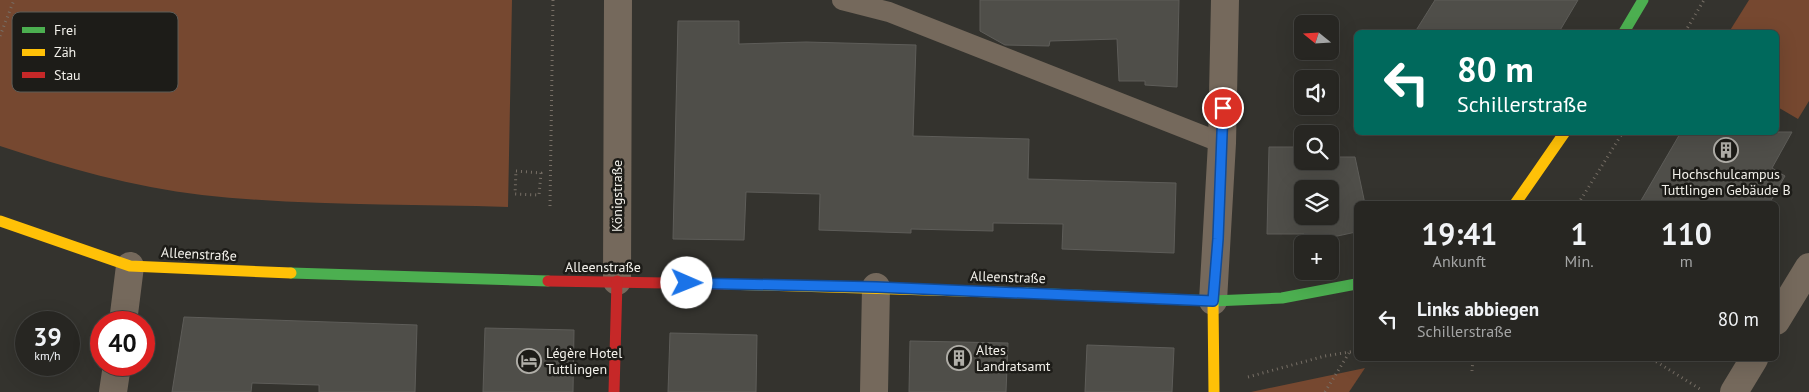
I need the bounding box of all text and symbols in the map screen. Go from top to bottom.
legend [12,12,178,92]
north arrow [1294,15,1339,60]
map controls [1294,15,1339,280]
text: Frei [54,21,77,39]
text: Zäh [54,43,76,61]
text: 80 m [1457,46,1534,92]
icon: left [1374,50,1439,115]
text: Stau [54,66,81,84]
button: sound [1294,70,1339,115]
pin [1202,87,1244,129]
text: Schillerstraße [1457,90,1587,118]
icon: arrive [1209,94,1237,122]
button: search [1294,125,1339,170]
building icon: Hochschulcampus Tuttlingen Gebäude B [1713,137,1739,163]
street label: Königstraße [608,160,626,232]
place label: Hochschulcampus Tuttlingen Gebäude B [1661,165,1791,199]
button: layers [1294,180,1339,225]
text: 19:41 [1421,214,1497,253]
text: 1 [1571,214,1588,253]
text: 110 [1661,214,1712,253]
button: + [1294,235,1339,280]
street label: Alleenstraße [161,243,237,265]
text: Ankunft [1433,251,1486,271]
text: Min. [1564,251,1594,271]
text: m [1680,251,1693,271]
position arrow [660,256,712,308]
street label: Alleenstraße [565,258,641,276]
street label: Alleenstraße [970,267,1046,287]
text: Links abbiegen [1417,297,1539,321]
icon: left [1374,305,1402,333]
text: 80 m [1718,307,1759,331]
speed limit sign: 40 [90,311,155,376]
text: 39 [33,321,62,353]
text: Schillerstraße [1417,321,1512,341]
place label: Altes Landratsamt [976,341,1051,375]
place label: Légère Hotel Tuttlingen [546,344,622,378]
building icon: Altes Landratsamt [946,345,972,371]
text: km/h [34,348,61,363]
hotel icon: Légère Hotel Tuttlingen [516,348,542,374]

